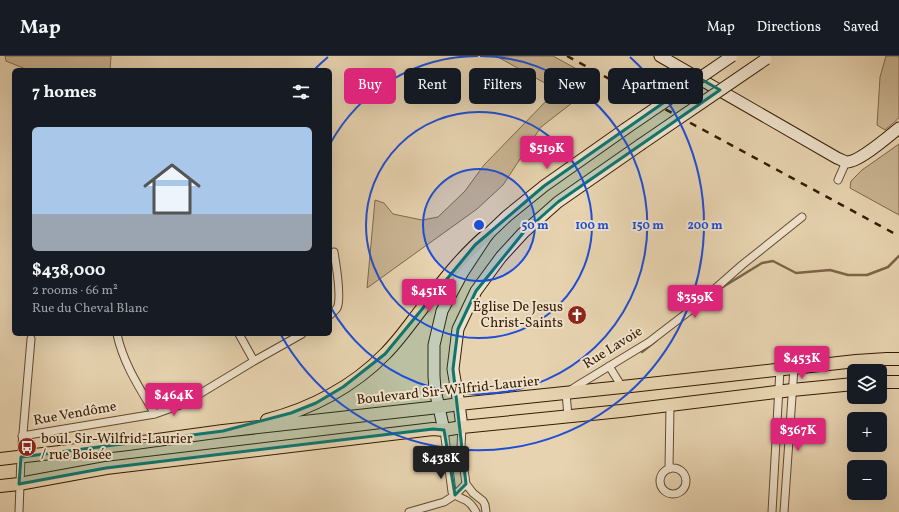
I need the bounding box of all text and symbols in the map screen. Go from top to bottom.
text: Map [20,15,61,41]
text: Map [707,18,735,37]
text: Directions [757,18,821,37]
text: Saved [843,18,879,37]
chip: Buy [344,68,396,104]
chip: Rent [404,68,461,104]
chip: Filters [469,68,536,104]
chip: New [544,68,600,104]
chip: Apartment [608,68,703,104]
text: 7 homes [32,81,97,104]
icon: filters [290,81,312,103]
pin: $519K [519,136,575,170]
text: $519K [529,140,565,158]
icon: home [136,153,208,225]
centre of rings [472,218,486,232]
text: 50 m [521,218,549,234]
text: 100 m [575,218,609,234]
text: 150 m [632,218,664,234]
text: 200 m [687,218,723,234]
text: $438,000 [32,259,106,282]
pin: $451K [401,279,457,313]
text: 2 rooms · 66 m² [32,282,118,300]
text: $451K [411,283,447,301]
pin: $359K [667,285,723,319]
text: $359K [677,289,713,307]
place label: Église De Jesus Christ-Saints [473,298,563,333]
text: Rue du Cheval Blanc [32,300,148,318]
church icon: Église De Jesus Christ-Saints [566,304,588,326]
street label: Rue Lavoie [580,322,647,374]
pin: $453K [774,346,830,380]
text: $453K [783,350,821,368]
map controls [847,364,887,500]
button: layers [847,364,887,404]
street label: Boulevard Sir-Wilfrid-Laurier [356,372,541,410]
pin: $464K [146,383,202,417]
text: $464K [154,387,194,405]
street label: Rue Vendôme [32,397,118,431]
button: + [847,412,887,452]
pin: $367K [770,418,826,452]
text: $367K [780,422,816,440]
place label: boul. Sir-Wilfrid-Laurier / rue Boisée [41,430,193,465]
bus stop icon: boul. Sir-Wilfrid-Laurier / rue Boisée [16,436,38,458]
pin: $438K [413,446,469,480]
text: $438K [422,450,460,468]
button: − [847,460,887,500]

